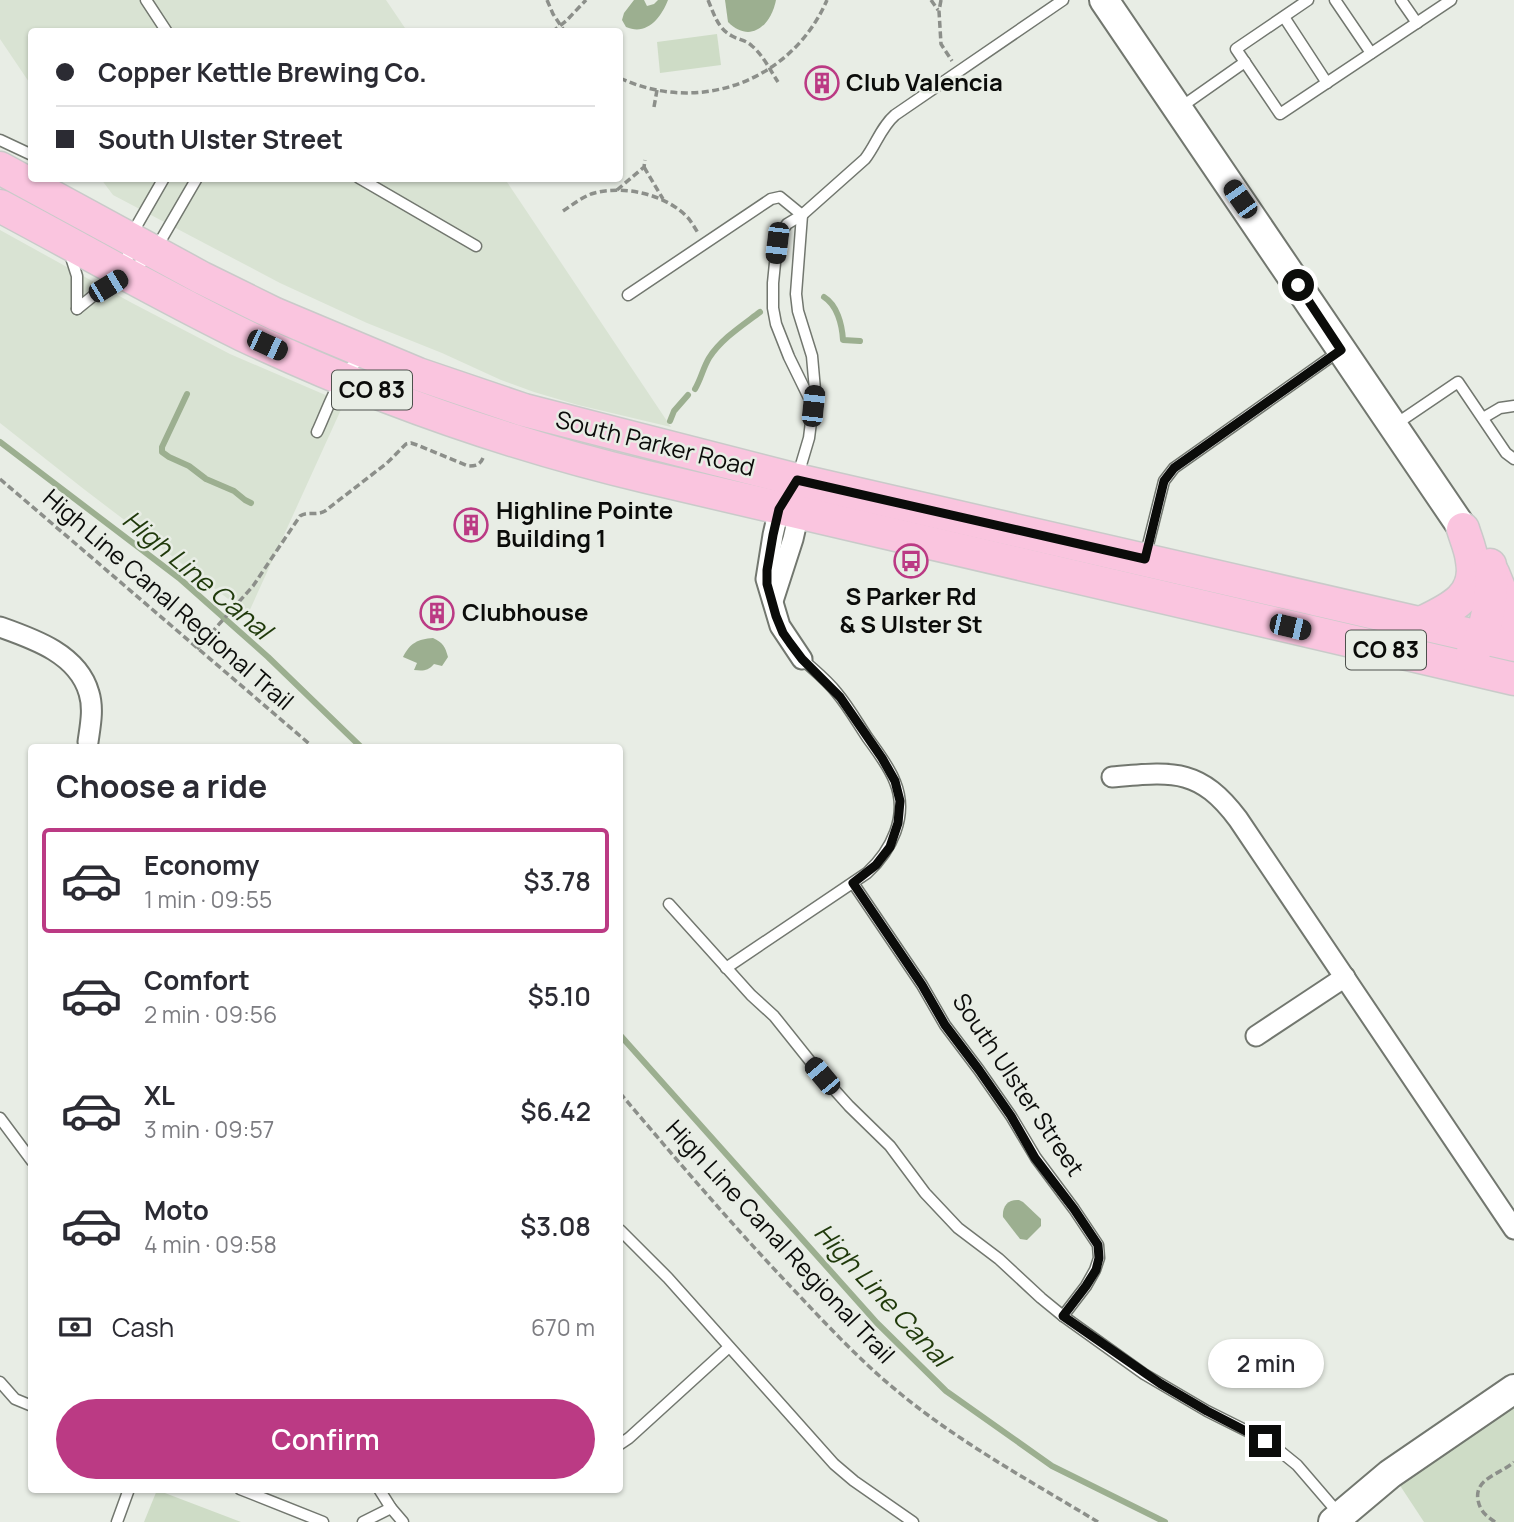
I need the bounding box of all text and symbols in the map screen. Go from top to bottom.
text: Copper Kettle Brewing Co. [98,54,427,90]
building icon: Club Valencia [803,64,841,102]
place label: Club Valencia [846,65,1003,98]
text: South Ulster Street [98,121,343,157]
car [1220,176,1261,222]
car [765,221,790,265]
car [85,266,132,306]
route start [1282,269,1314,301]
car [244,327,291,363]
road number: CO 83 [332,370,412,410]
car [801,384,826,428]
street label: South Parker Road [552,402,758,483]
street label: High Line Canal Regional Trail [37,481,301,717]
place label: Highline Pointe Building 1 [496,493,673,554]
water label: High Line Canal [116,501,282,649]
building icon: Highline Pointe Building 1 [452,506,490,544]
bus stop icon: S Parker Rd & S Ulster St [892,542,930,580]
place label: S Parker Rd & S Ulster St [839,579,983,640]
building icon: Clubhouse [418,594,456,632]
place label: Clubhouse [462,595,589,628]
car [1268,612,1313,642]
road number: CO 83 [1346,630,1426,670]
text: Choose a ride [56,764,267,808]
text: Economy [144,847,259,883]
icon: car [60,849,123,912]
text: $3.78 [523,863,591,899]
text: 1 min · 09:55 [144,883,272,915]
text: Comfort [144,962,250,998]
icon: car [60,964,123,1027]
text: $5.10 [528,978,591,1014]
street label: South Ulster Street [946,986,1093,1182]
text: 2 min · 09:56 [144,998,277,1030]
car [801,1053,844,1099]
text: XL [144,1077,175,1113]
icon: car [60,1079,123,1142]
text: $6.42 [520,1093,591,1129]
text: 3 min · 09:57 [144,1113,274,1145]
street label: High Line Canal Regional Trail [660,1115,900,1369]
text: Moto [144,1192,209,1228]
icon: car [60,1194,123,1257]
text: $3.08 [520,1208,591,1244]
water label: High Line Canal [808,1217,956,1373]
text: 4 min · 09:58 [144,1228,277,1260]
icon: cash [56,1308,94,1346]
text: Cash [112,1309,174,1345]
text: 670 m [531,1311,595,1343]
callout: 2 min [1207,1340,1323,1388]
text: 2 min [1237,1347,1295,1379]
button: Confirm [56,1399,595,1479]
route end [1249,1425,1281,1457]

